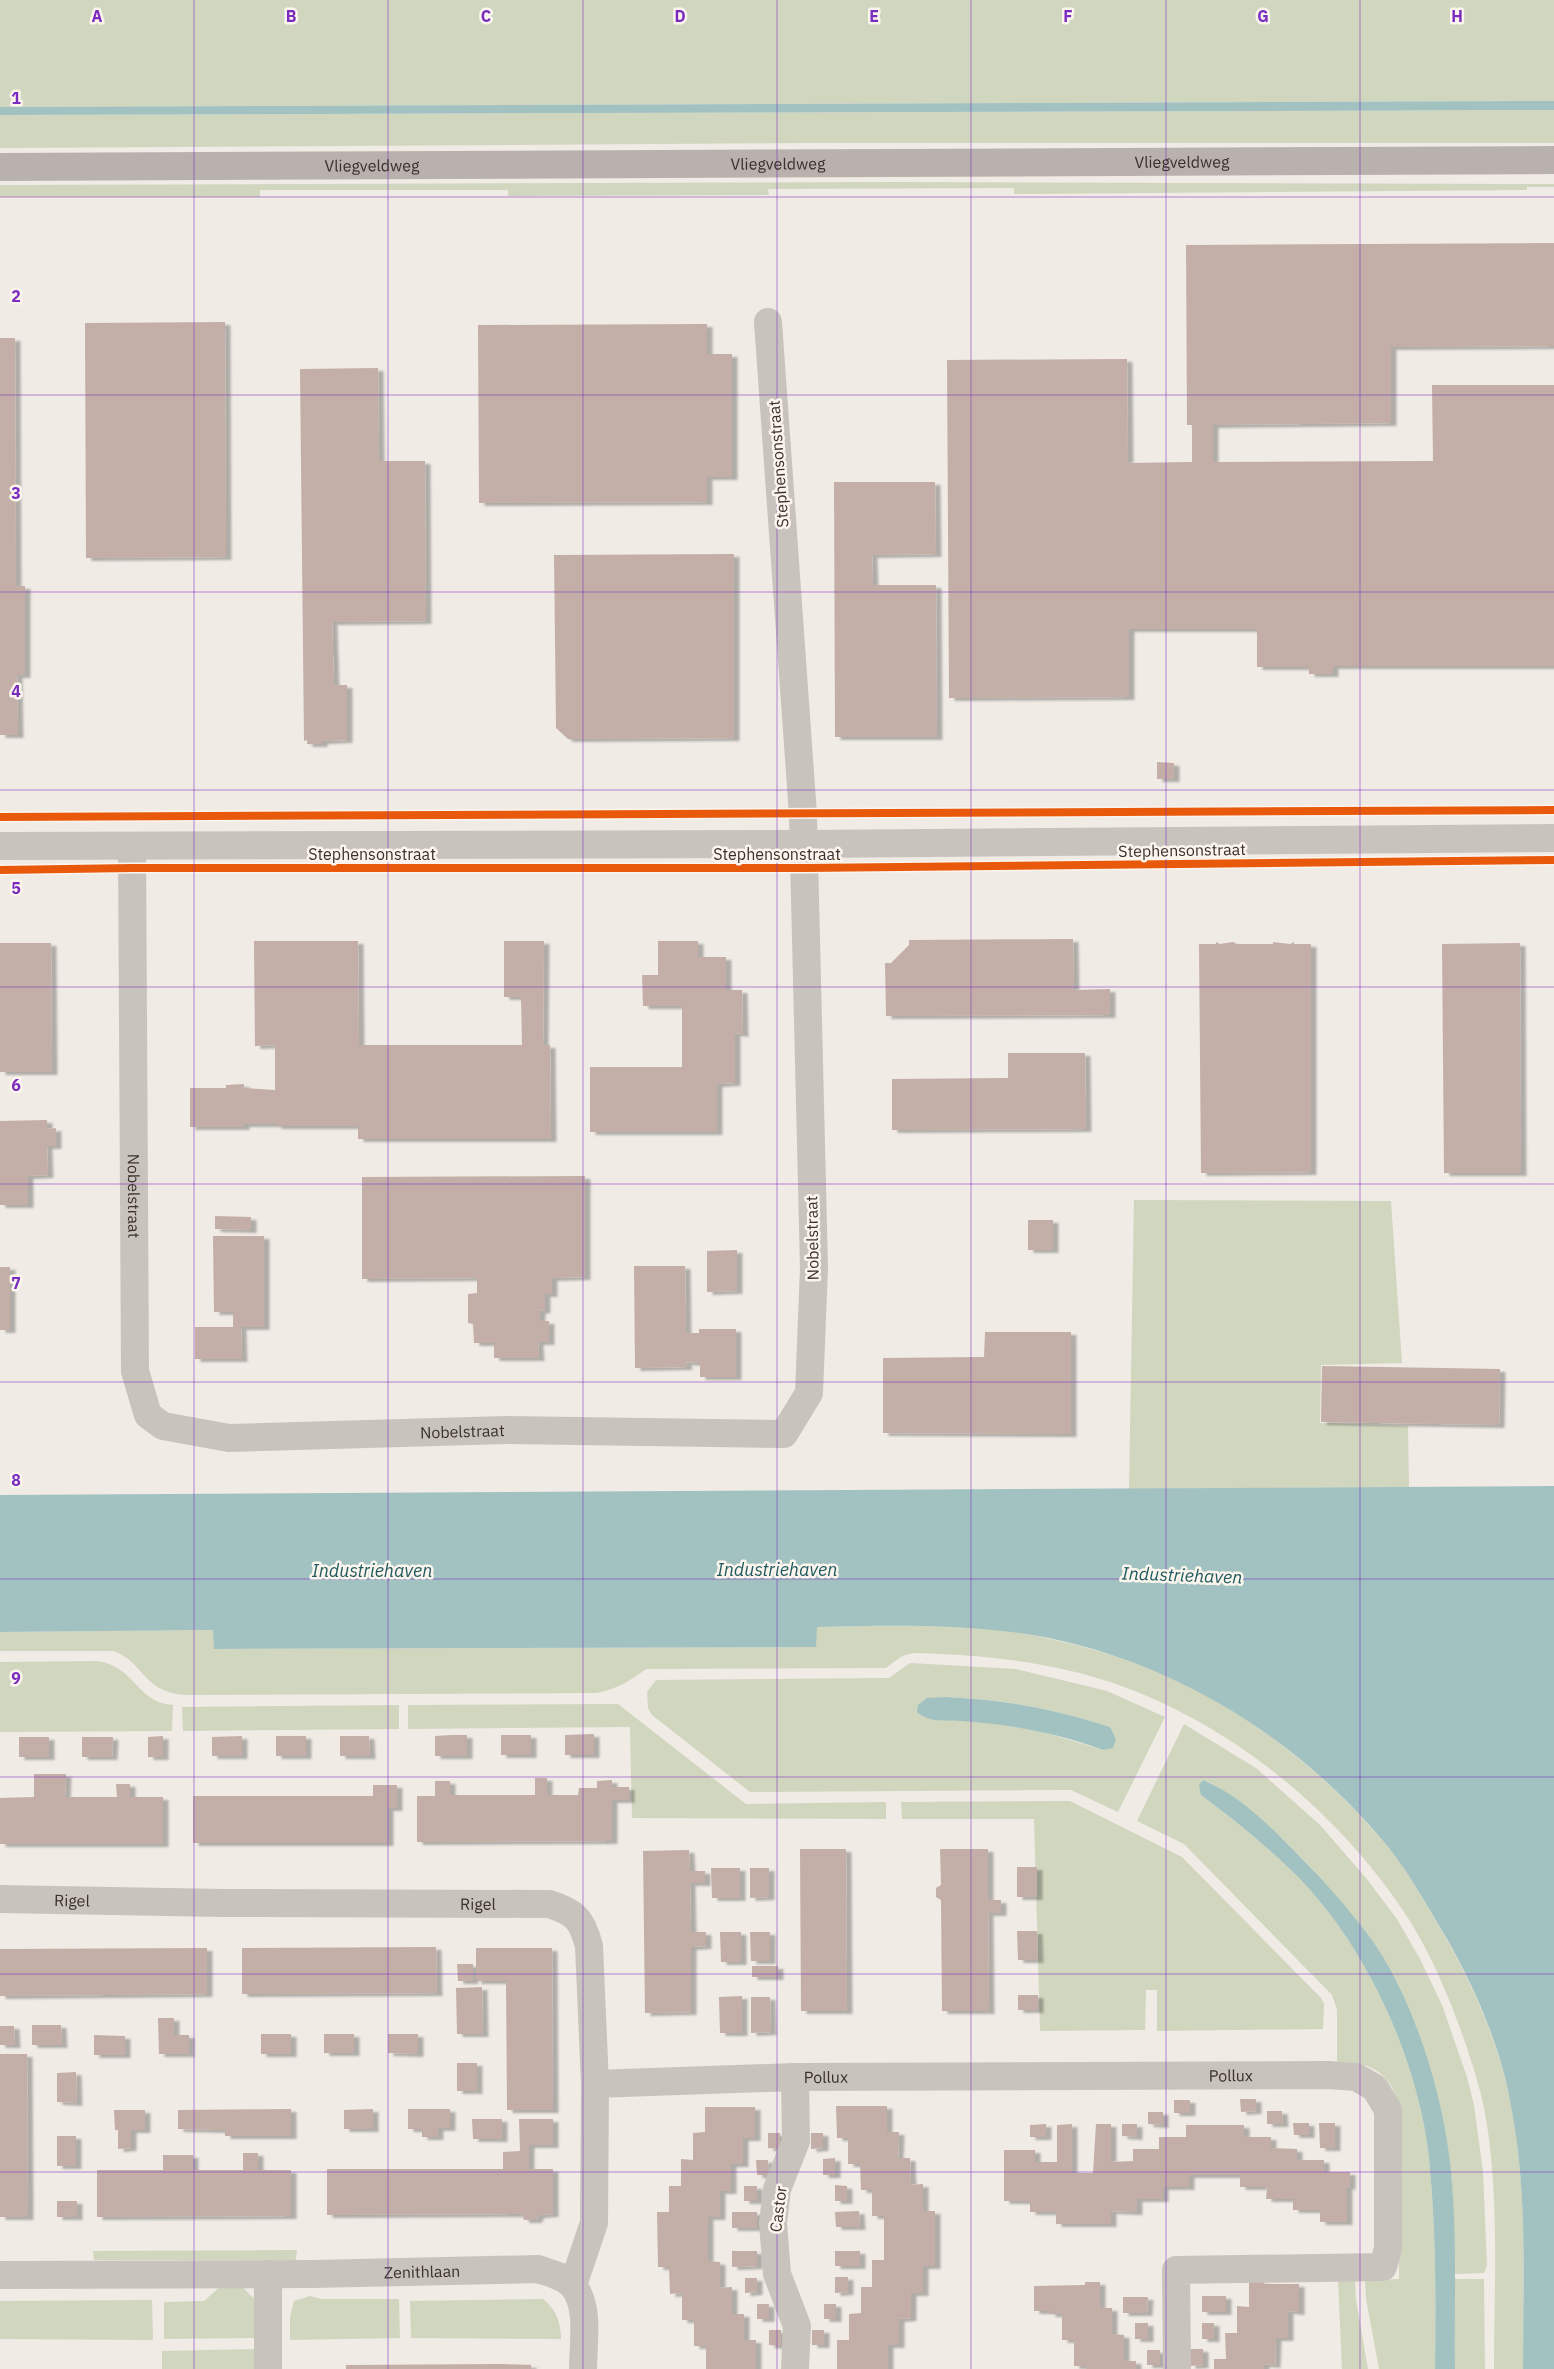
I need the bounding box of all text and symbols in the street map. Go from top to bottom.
text: A [92,6,103,26]
text: B [286,6,297,26]
text: C [481,6,491,26]
text: D [674,6,686,26]
text: E [869,6,879,26]
text: F [1063,6,1073,26]
text: G [1257,6,1269,26]
text: H [1451,6,1463,26]
text: 1 [11,88,21,108]
street label: Vliegveldweg [1134,151,1230,172]
street label: Vliegveldweg [730,153,826,174]
street label: Vliegveldweg [324,155,420,176]
text: 2 [11,286,21,306]
street label: Stephensonstraat [764,400,792,528]
text: 3 [11,483,21,503]
text: 4 [11,681,21,701]
street label: Stephensonstraat [1118,839,1246,861]
street label: Stephensonstraat [308,844,436,864]
street label: Stephensonstraat [713,844,841,864]
text: 5 [11,878,21,898]
text: 6 [11,1075,21,1095]
street label: Nobelstraat [124,1154,144,1238]
street label: Nobelstraat [801,1196,823,1280]
text: 7 [11,1273,21,1293]
street label: Nobelstraat [420,1420,505,1442]
text: 8 [11,1470,21,1490]
water label: Industriehaven [717,1558,837,1581]
water label: Industriehaven [312,1559,432,1582]
water label: Industriehaven [1121,1561,1243,1589]
text: 9 [11,1668,21,1688]
street label: Rigel [54,1890,90,1911]
street label: Rigel [460,1894,496,1914]
street label: Pollux [1209,2065,1253,2085]
street label: Pollux [804,2067,848,2087]
street label: Castor [765,2185,791,2233]
street label: Zenithlaan [384,2261,460,2282]

